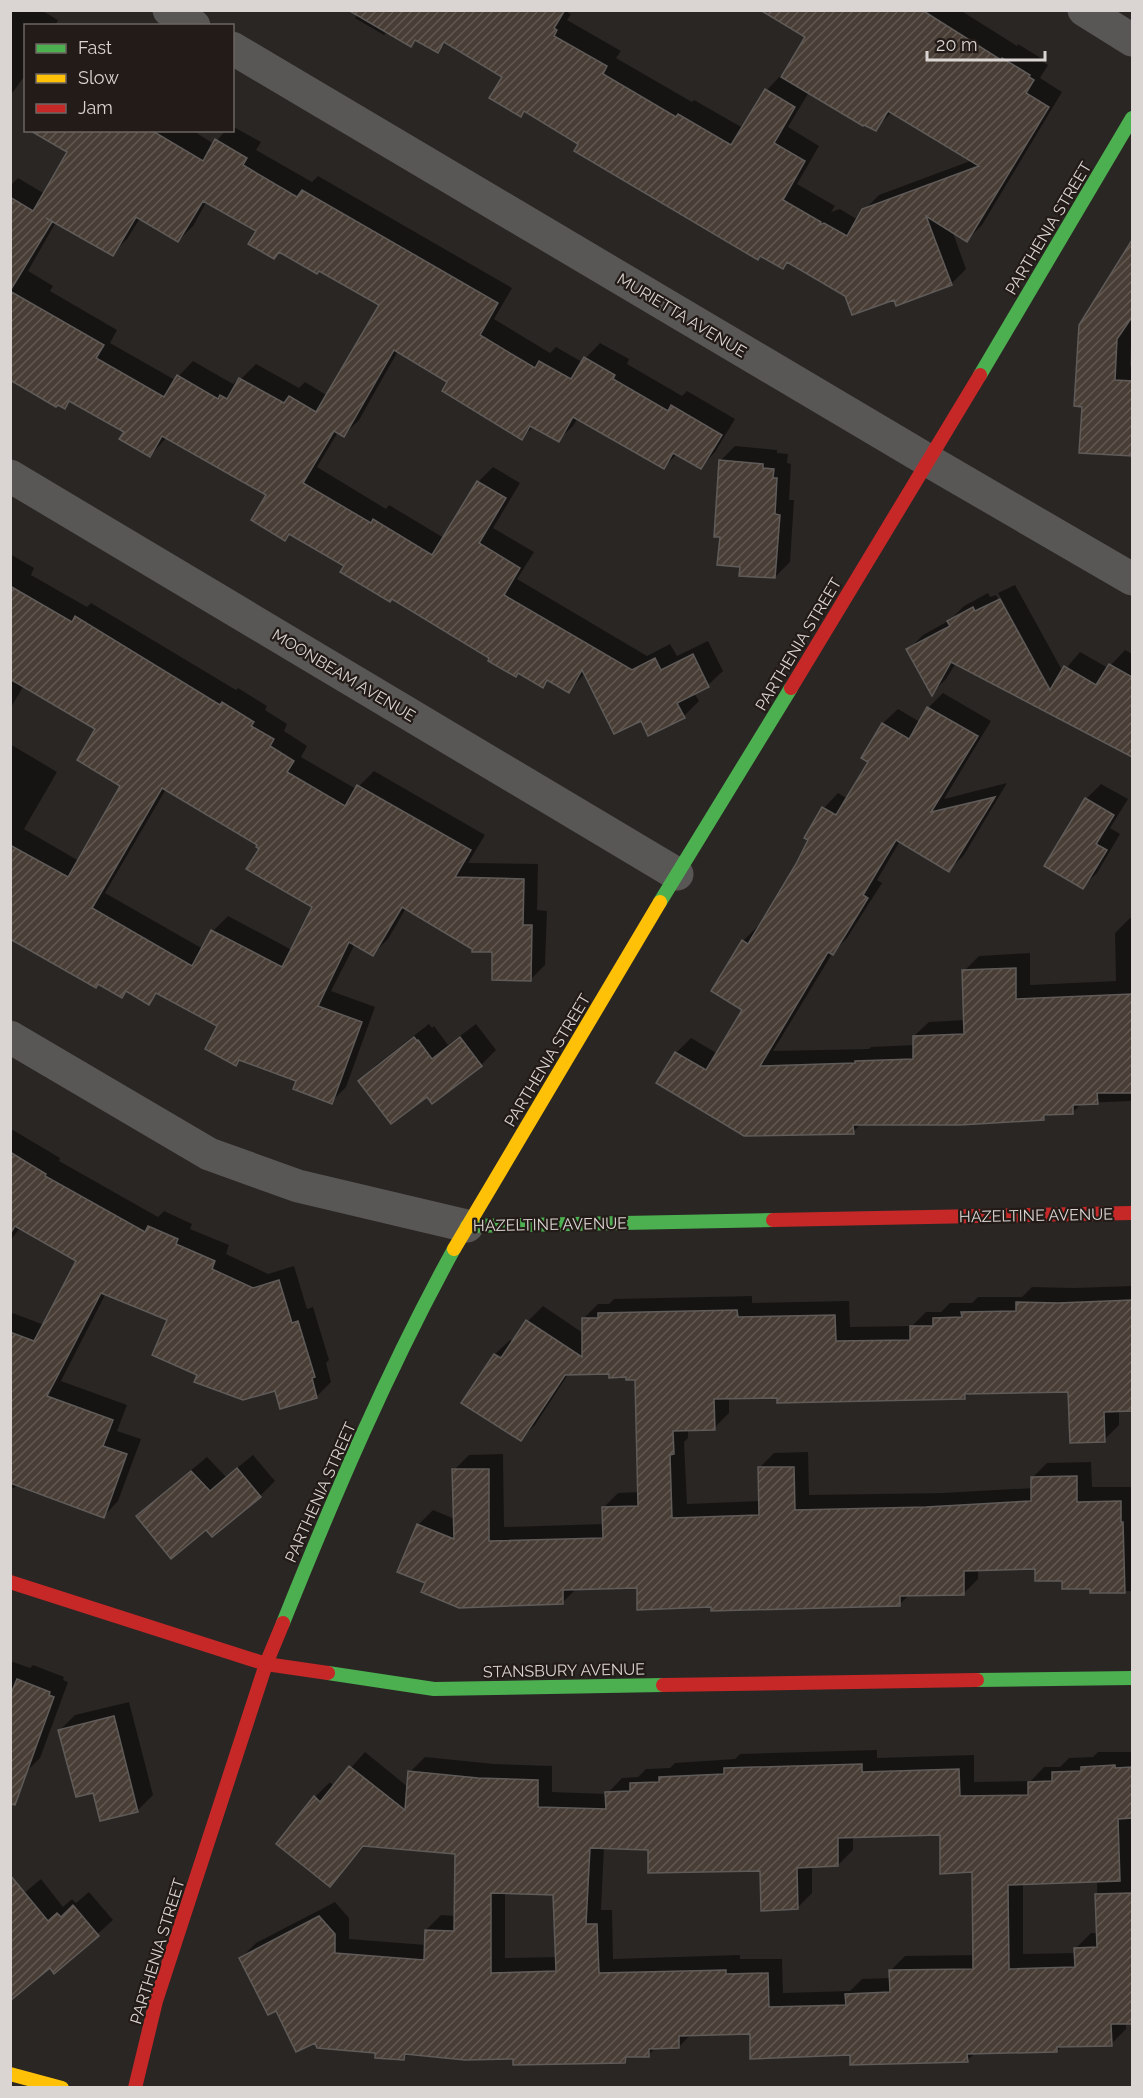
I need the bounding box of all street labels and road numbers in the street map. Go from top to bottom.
street label: PARTHENIA STREET [1001,158,1096,298]
street label: MURIETTA AVENUE [614,269,750,362]
street label: PARTHENIA STREET [751,574,846,714]
street label: MOONBEAM AVENUE [269,625,419,726]
street label: PARTHENIA STREET [500,990,595,1130]
street label: HAZELTINE AVENUE [959,1205,1113,1226]
street label: HAZELTINE AVENUE [473,1214,627,1235]
street label: PARTHENIA STREET [281,1419,360,1565]
street label: STANSBURY AVENUE [483,1660,645,1681]
street label: PARTHENIA STREET [126,1876,189,2026]

